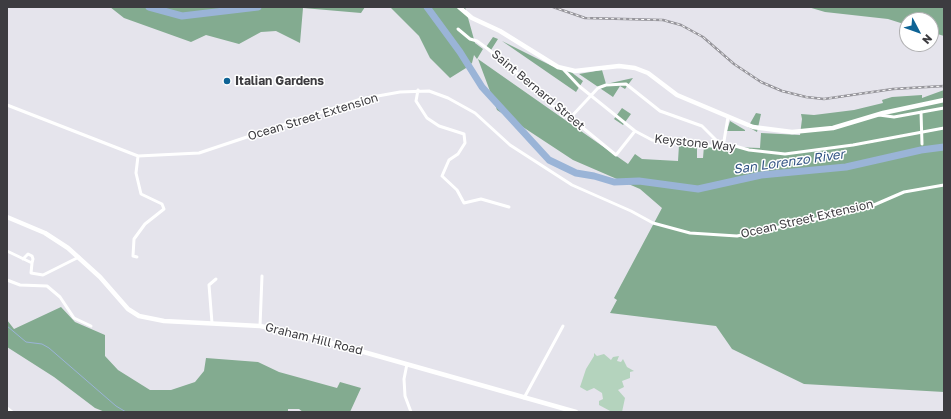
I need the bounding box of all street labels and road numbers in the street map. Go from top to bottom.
street label: Saint Bernard Street [489,47,587,133]
street label: Ocean Street Extension [246,90,380,144]
street label: Keystone Way [654,132,736,154]
street label: Ocean Street Extension [739,197,875,241]
street label: Graham Hill Road [264,320,364,358]

